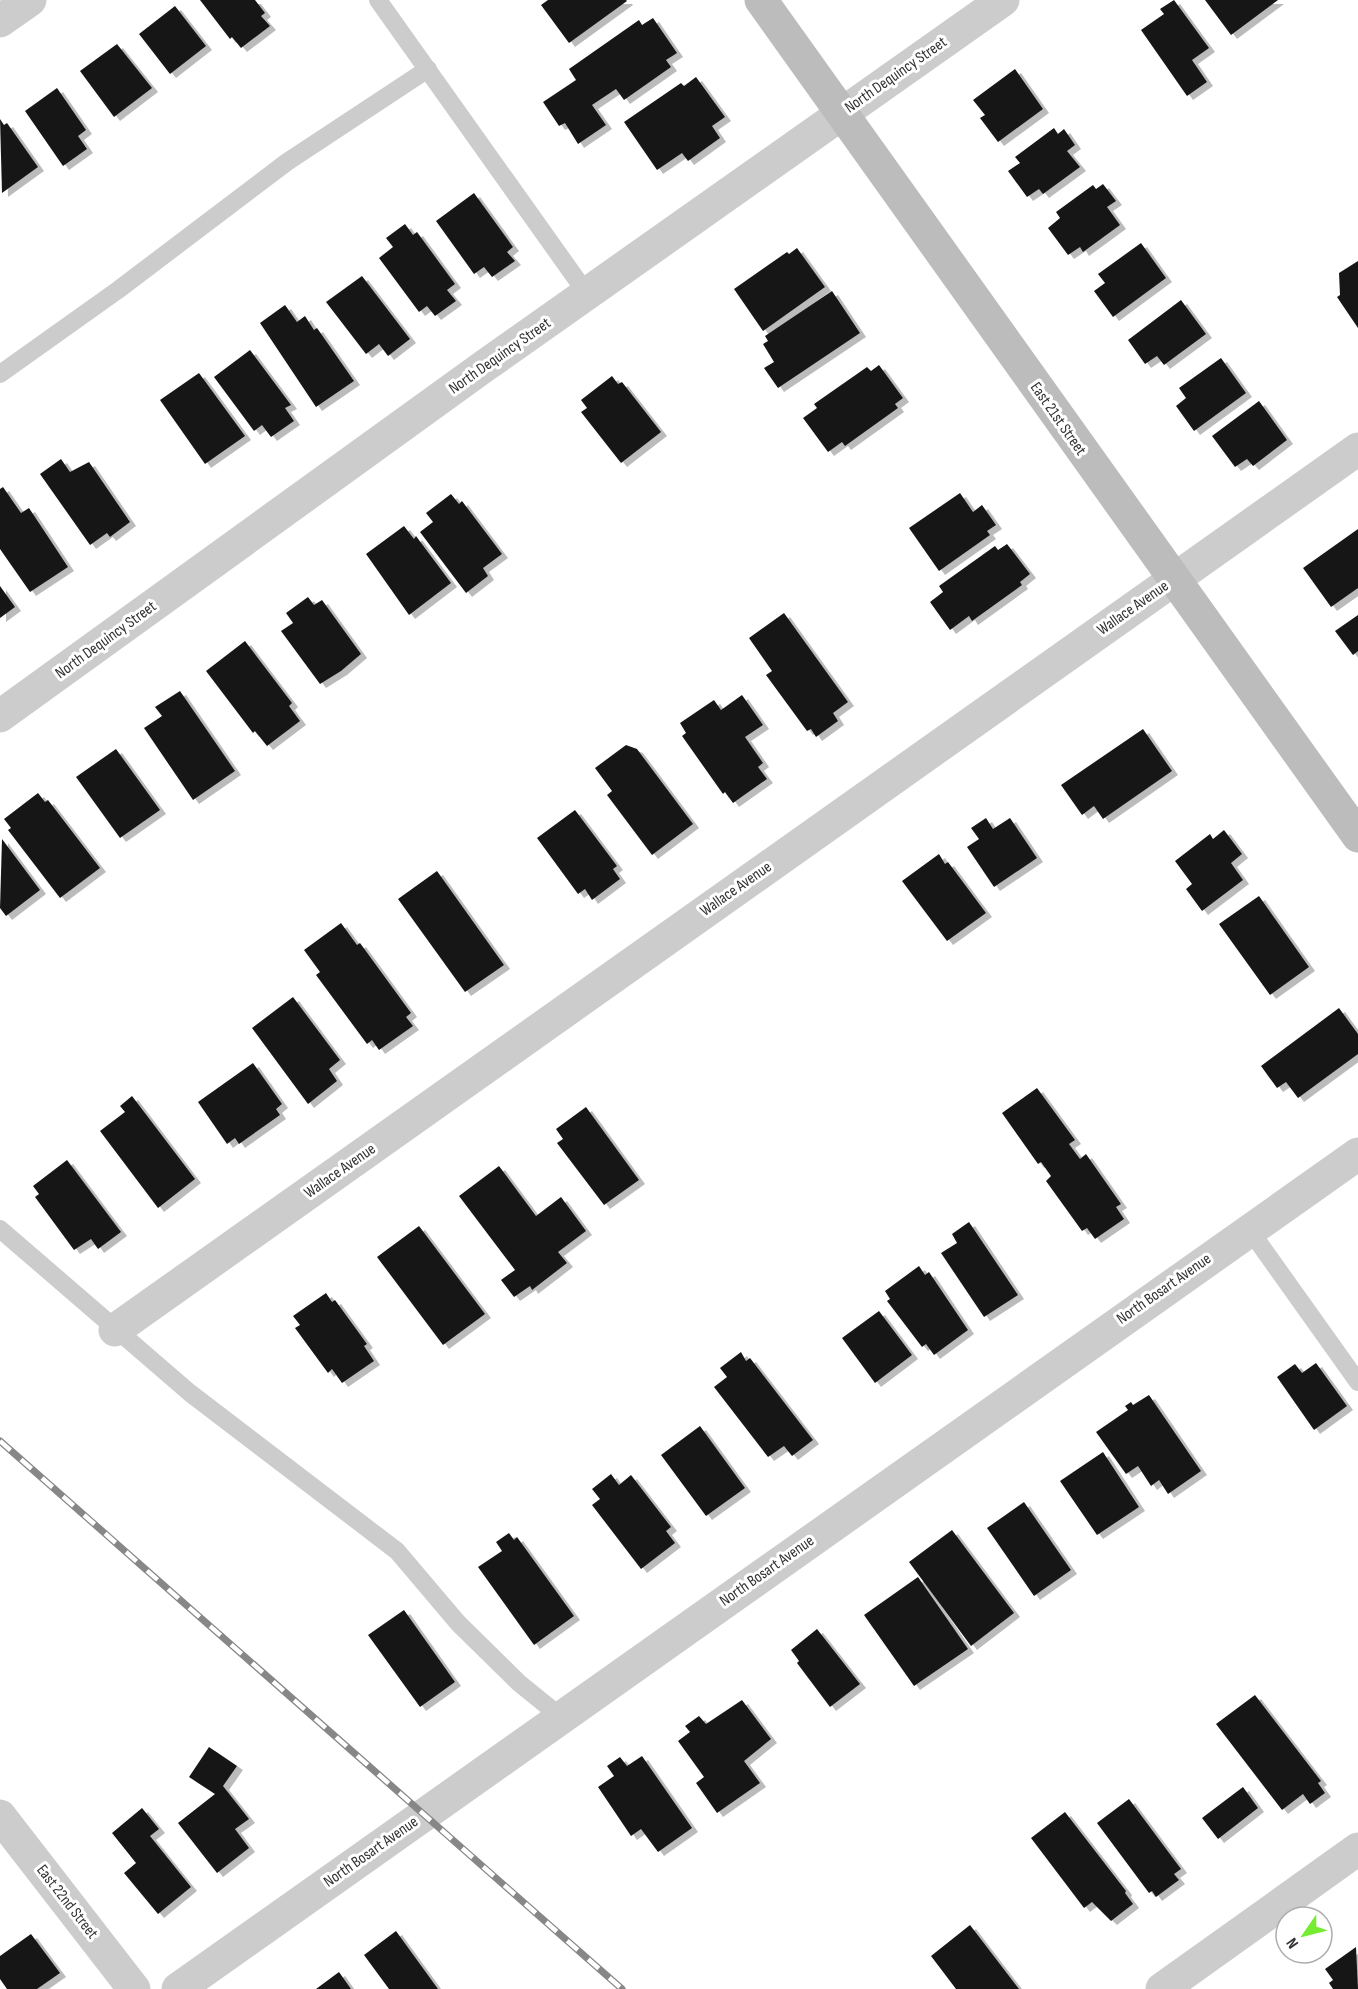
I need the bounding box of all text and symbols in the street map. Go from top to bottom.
street label: North Dequincy Street [841,33,951,117]
street label: North Dequincy Street [445,314,555,398]
street label: East 21st Street [1026,379,1090,459]
street label: Wallace Avenue [1094,576,1172,640]
street label: North Dequincy Street [52,597,160,683]
street label: Wallace Avenue [697,857,775,921]
street label: Wallace Avenue [301,1139,379,1203]
street label: North Bosart Avenue [1113,1249,1215,1329]
street label: North Bosart Avenue [716,1531,818,1611]
street label: North Bosart Avenue [320,1812,422,1892]
street label: East 22nd Street [32,1861,102,1943]
north arrow [1274,1905,1334,1965]
text: N [1283,1934,1303,1952]

